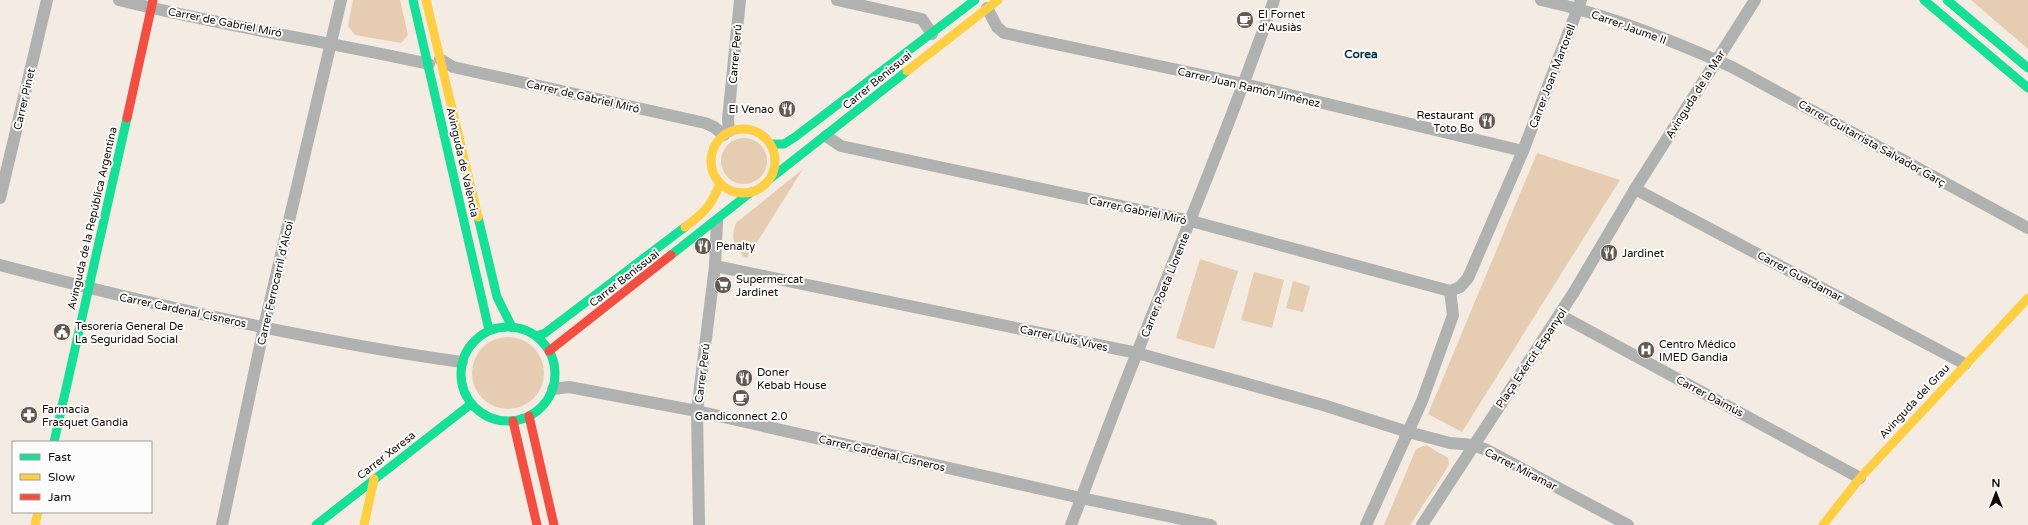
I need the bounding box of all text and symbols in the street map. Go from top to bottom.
street label: Carrer de Gabriel Miró [167,5,283,40]
place label: El Fornet d'Ausiàs [1258,8,1305,34]
street label: Carrer Jaume II [1590,8,1668,47]
cafe icon: El Fornet d'Ausiàs [1235,10,1255,30]
street label: Carrer Joan Martorell [1527,22,1578,130]
street label: Carrer Perú [726,24,745,84]
district label: Corea [1344,47,1378,61]
street label: Avinguda de la Mar [1663,47,1728,141]
street label: Carrer Benissuai [840,49,914,112]
street label: Carrer Juan Ramón Jiménez [1176,65,1322,110]
street label: Carrer Pinet [11,67,38,131]
street label: Carrer de Gabriel Miró [525,77,641,116]
street label: Carrer Guitarrista Salvador Garç [1796,98,1948,189]
restaurant icon: El Venao [777,99,797,119]
place label: El Venao [729,103,774,116]
street label: Avinguda de València [444,106,481,218]
place label: Restaurant Toto Bo [1417,109,1474,135]
restaurant icon: Restaurant Toto Bo [1477,111,1497,131]
street label: Avinguda de la República Argentina [65,125,120,311]
street label: Carrer Gabriel Miró [1088,194,1188,227]
street label: Carrer Ferrocarril d'Alcoi [255,220,296,347]
street label: Carrer Poeta Llorente [1139,231,1192,339]
restaurant icon: Penalty [693,236,713,256]
place label: Penalty [716,240,755,253]
restaurant icon: Jardinet [1599,243,1619,263]
street label: Carrer Benissuai [587,247,662,310]
place label: Jardinet [1622,247,1664,260]
street label: Carrer Guardamar [1755,249,1845,305]
place label: Supermercat Jardinet [736,273,803,299]
supermarket icon: Supermercat Jardinet [713,275,733,295]
street label: Carrer Cardenal Cisneros [118,291,248,330]
street label: Plaça Exèrcit Espanyol [1493,306,1570,410]
place label: Tesorería General De La Seguridad Social [75,320,183,346]
public building icon: Tesorería General De La Seguridad Social [52,322,72,342]
street label: Carrer Lluís Vives [1019,323,1109,354]
place label: Centro Médico IMED Gandia [1659,338,1736,364]
hospital icon: Centro Médico IMED Gandia [1636,340,1656,360]
street label: Carrer Perú [692,343,713,404]
street label: Avinguda del Grau [1877,361,1952,441]
place label: Doner Kebab House [757,366,827,392]
restaurant icon: Doner Kebab House [734,368,754,388]
street label: Carrer Daimús [1674,373,1746,420]
cafe icon: Gandiconnect 2.0 [731,388,751,408]
place label: Farmacia Frasquet Gandia [42,403,128,429]
pharmacy icon: Farmacia Frasquet Gandia [19,405,39,425]
place label: Gandiconnect 2.0 [695,410,787,423]
street label: Carrer Xeresa [355,429,418,482]
street label: Carrer Cardenal Cisneros [817,433,946,474]
legend [12,441,152,513]
street label: Carrer Miramar [1482,446,1560,494]
text: Fast [48,450,72,464]
text: Slow [48,470,75,484]
north arrow [1976,473,2016,513]
text: N [1992,477,2000,490]
text: Jam [48,490,71,504]

